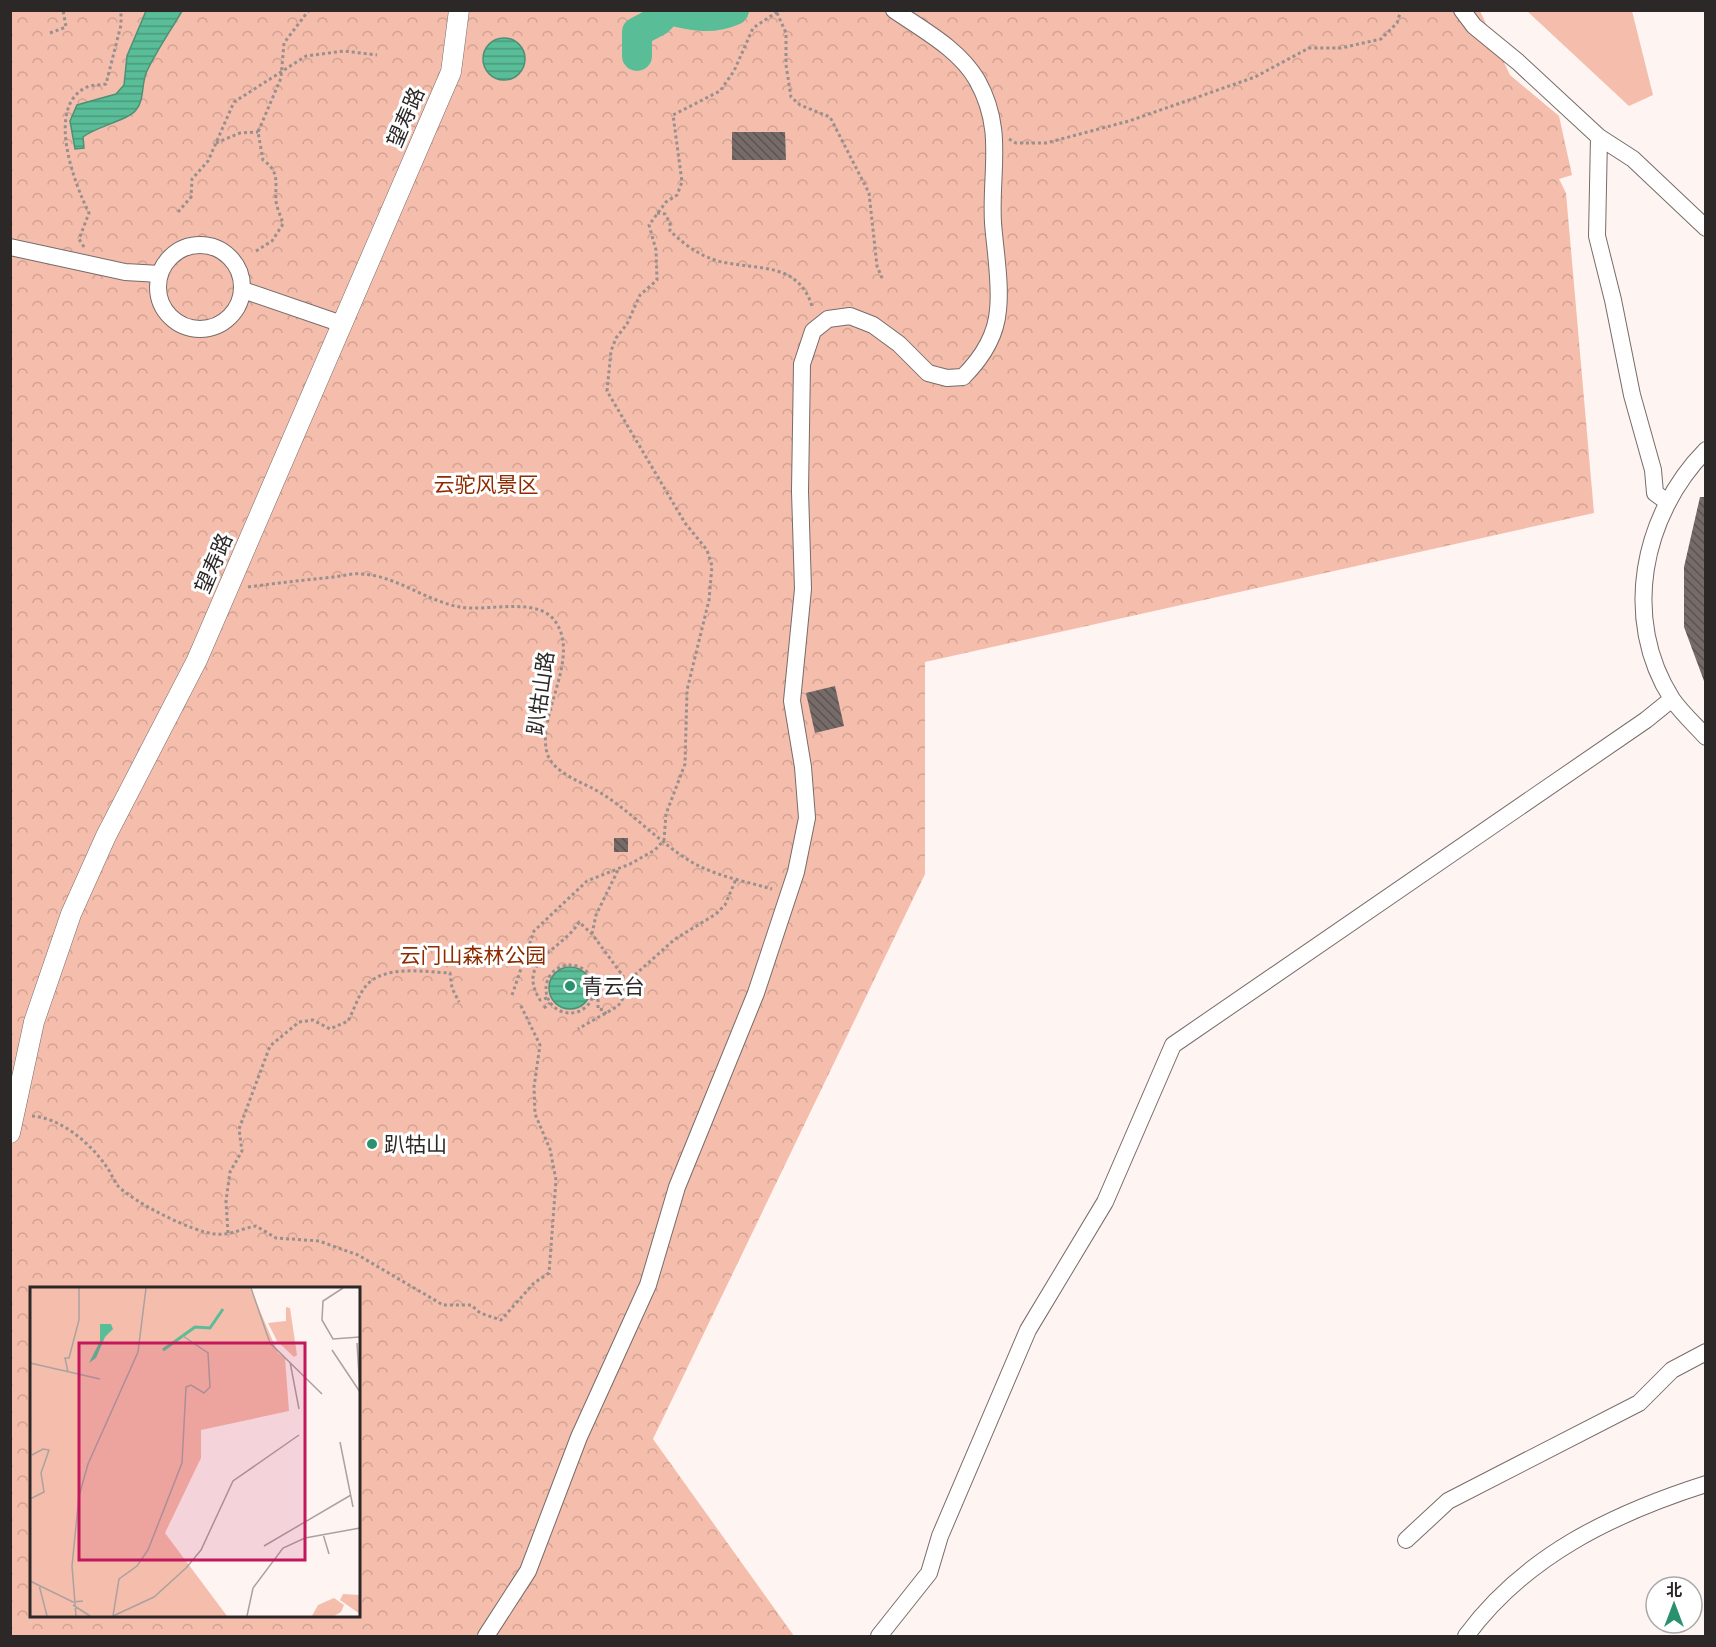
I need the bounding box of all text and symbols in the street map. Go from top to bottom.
street label: 望寿路 [382,83,428,151]
park label: 云驼风景区 [434,472,539,496]
street label: 望寿路 [190,529,236,597]
street label: 趴牯山路 [522,650,558,736]
park label: 云门山森林公园 [400,943,547,967]
place label: 青云台 [582,974,645,998]
marker: 青云台 [563,979,577,993]
place label: 趴牯山 [384,1132,447,1156]
marker: 趴牯山 [365,1137,379,1151]
inset map [30,1287,360,1617]
north arrow [1644,1575,1704,1635]
text: 北 [1666,1581,1682,1599]

